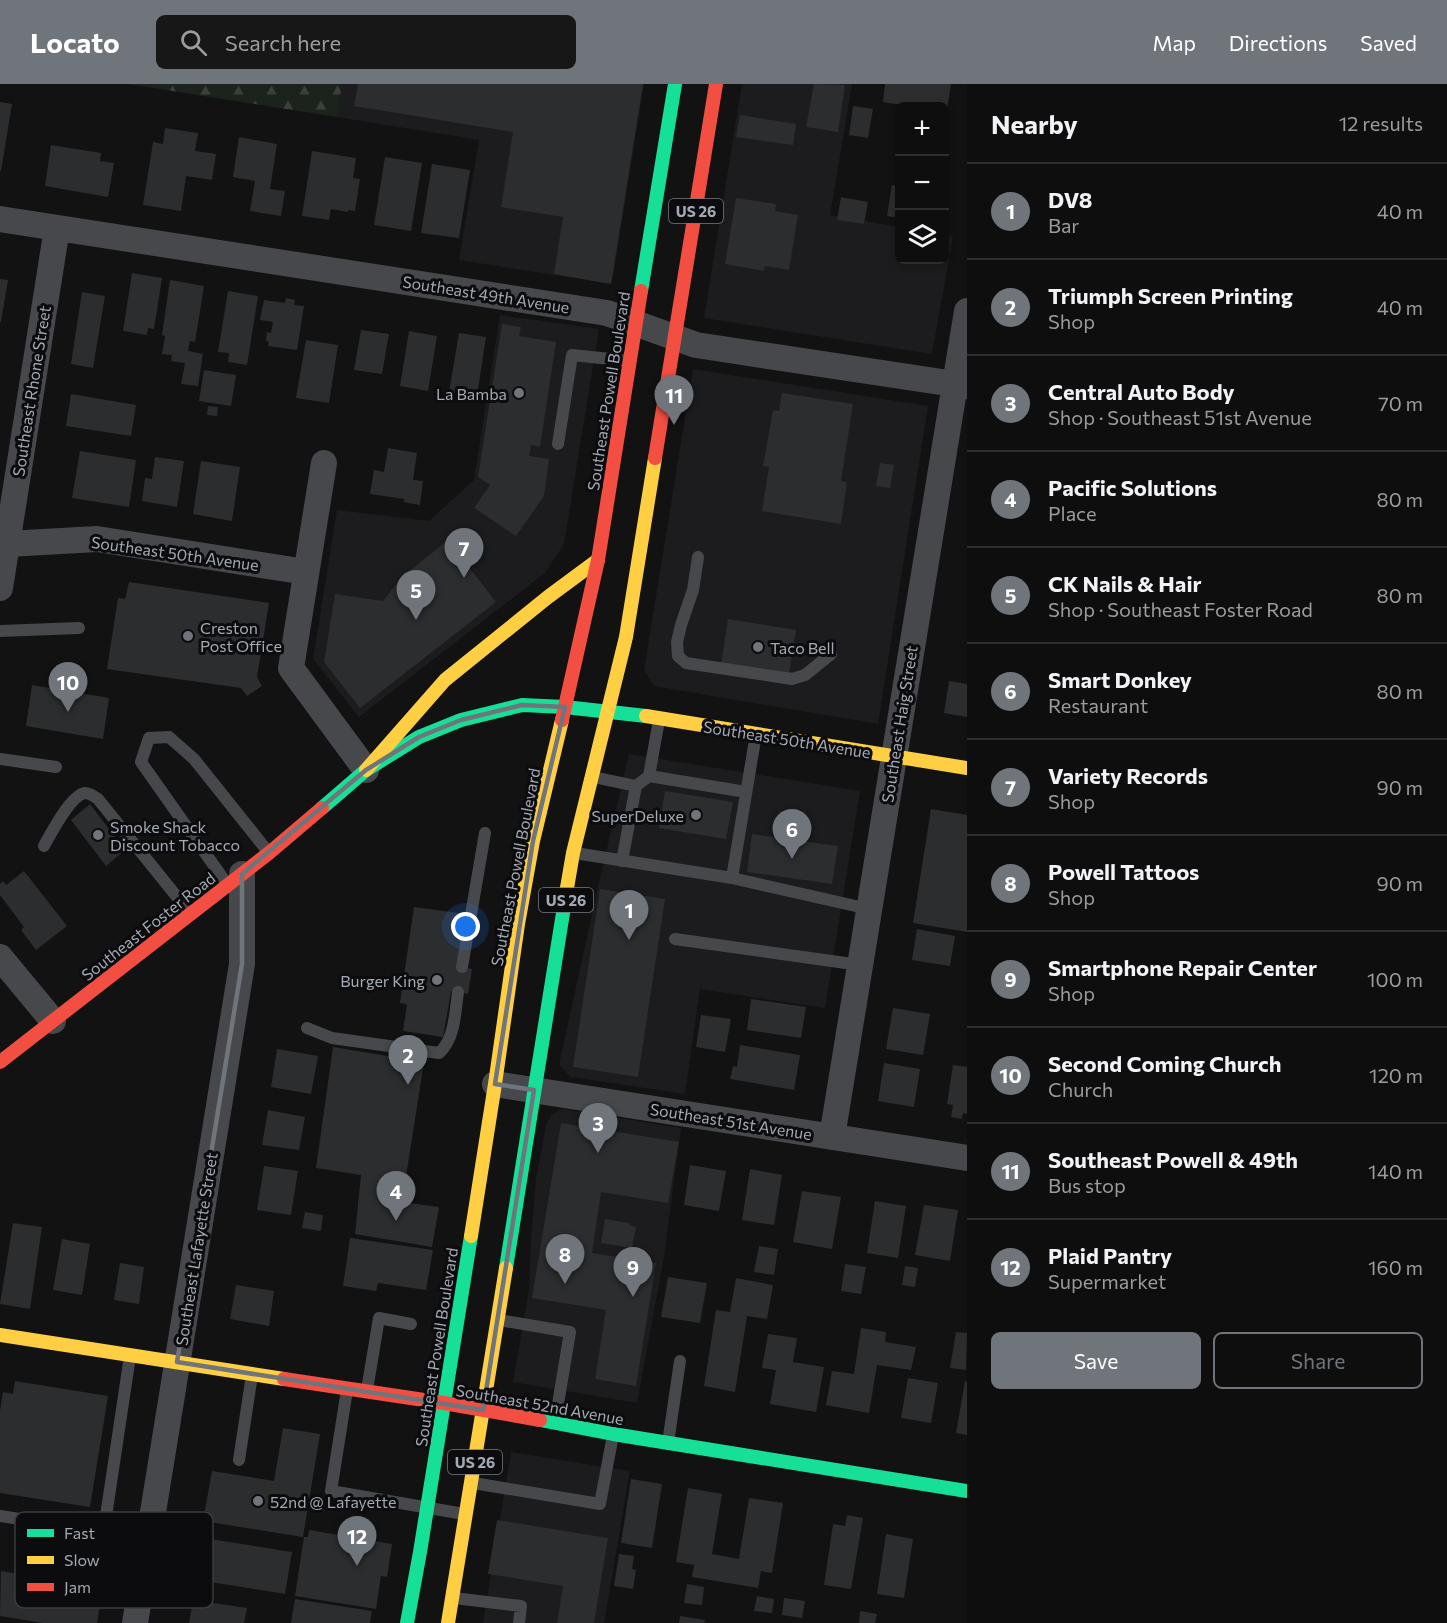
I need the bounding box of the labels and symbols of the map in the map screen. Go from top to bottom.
road number: US 26 [669,199,723,223]
street label: Southeast 49th Avenue [401,271,571,317]
street label: Southeast Powell Boulevard [583,290,633,492]
street label: Southeast Rhone Street [8,304,54,478]
pin: 11 [654,376,694,425]
place label: La Bamba [436,384,507,403]
marker: La Bamba [512,386,526,400]
pin: 7 [444,528,484,578]
street label: Southeast 50th Avenue [90,532,260,574]
pin: 5 [396,570,436,620]
place label: Creston Post Office [200,618,282,655]
marker: Creston Post Office [181,629,195,643]
place label: Taco Bell [770,638,835,657]
marker: Taco Bell [751,640,765,654]
street label: Southeast Haig Street [877,644,921,804]
pin: 10 [48,662,88,712]
street label: Southeast 50th Avenue [702,716,872,762]
street label: Southeast Powell Boulevard [486,766,544,968]
place label: SuperDeluxe [592,806,684,825]
marker: SuperDeluxe [689,808,703,822]
pin: 6 [772,810,812,859]
place label: Smoke Shack Discount Tobacco [110,817,240,854]
marker: Smoke Shack Discount Tobacco [91,828,105,842]
street label: Southeast Foster Road [77,868,219,984]
road number: US 26 [539,888,593,912]
pin: 1 [610,890,648,940]
your location [451,912,480,941]
place label: Burger King [340,971,425,990]
marker: Burger King [430,973,444,987]
pin: 2 [388,1036,428,1085]
street label: Southeast 51st Avenue [649,1099,813,1143]
pin: 3 [578,1104,618,1153]
street label: Southeast Lafayette Street [171,1151,221,1347]
pin: 4 [376,1172,416,1221]
pin: 8 [546,1234,584,1284]
street label: Southeast Powell Boulevard [411,1246,461,1448]
pin: 9 [614,1248,652,1297]
street label: Southeast 52nd Avenue [455,1380,625,1428]
road number: US 26 [448,1450,502,1474]
place label: 52nd @ Lafayette [270,1492,396,1511]
marker: 52nd @ Lafayette [251,1494,265,1508]
legend [15,1512,213,1608]
pin: 12 [338,1516,376,1566]
text: Fast [64,1523,95,1542]
text: Slow [64,1550,100,1569]
text: Jam [64,1577,91,1596]

